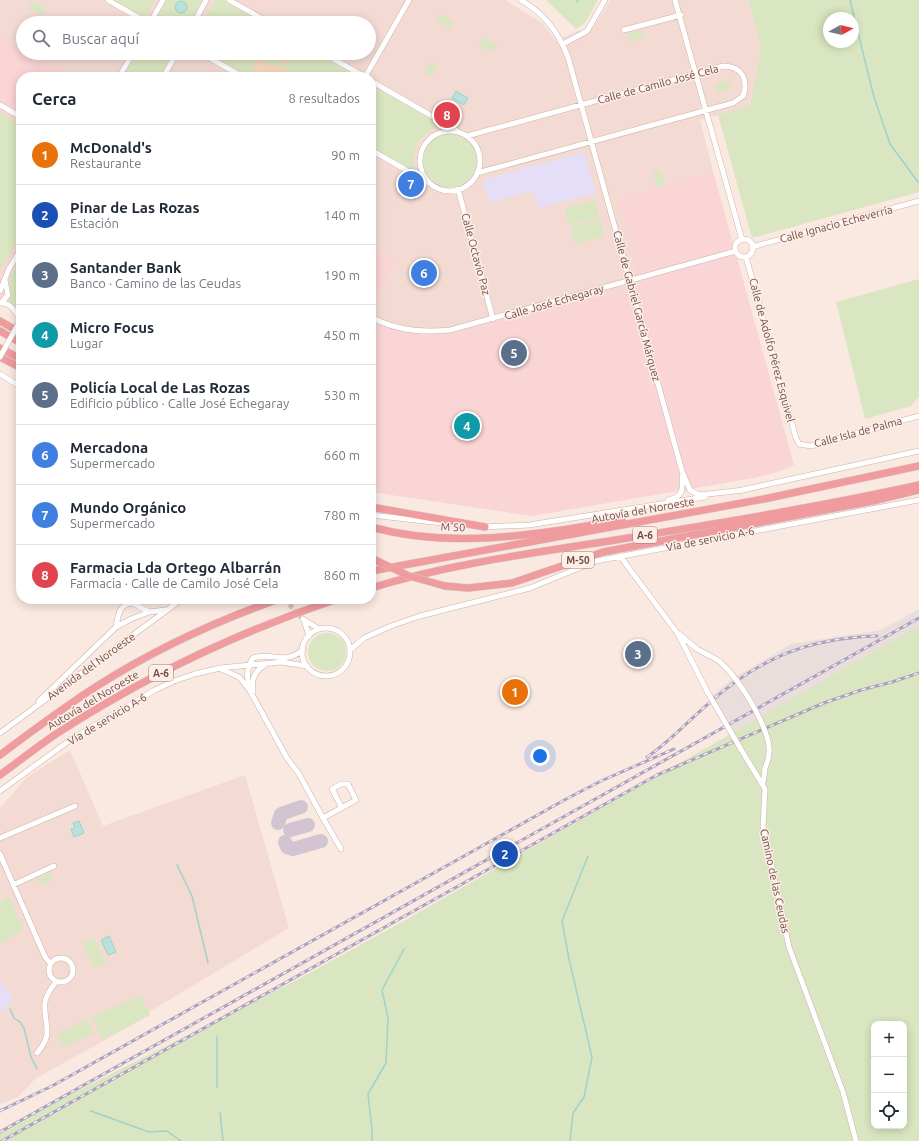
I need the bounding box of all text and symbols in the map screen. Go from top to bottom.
north arrow [823,12,859,48]
search box [16,16,376,60]
icon: search [30,27,52,49]
text: Buscar aquí [62,30,139,47]
street label: Calle de Camilo José Cela [596,62,720,106]
text: Cerca [32,89,77,108]
text: 8 resultados [289,91,360,105]
pin: 8 [434,100,460,130]
text: McDonald's [70,139,152,156]
text: 1 [41,148,49,162]
text: 90 m [331,148,360,162]
text: Restaurante [70,156,141,170]
pin: 7 [398,169,424,199]
text: Pinar de Las Rozas [70,199,200,216]
street label: Calle Ignacio Echeverría [778,203,894,245]
text: 2 [41,208,49,222]
text: 140 m [324,208,360,222]
street label: Calle Octavio Paz [459,212,493,296]
text: Estación [70,216,119,230]
street label: Calle de Gabriel García Márquez [611,229,663,383]
pin: 6 [411,258,437,288]
text: Santander Bank [70,259,181,276]
text: 3 [41,268,49,282]
text: 190 m [324,268,360,282]
text: Banco · Camino de las Ceudas [70,276,241,290]
street label: Calle de Adolfo Pérez Esquivel [747,277,797,423]
street label: Calle José Echegaray [503,282,606,322]
text: Micro Focus [70,319,154,336]
text: 4 [41,328,49,342]
text: 450 m [324,328,360,342]
text: Lugar [70,336,103,350]
pin: 5 [501,338,527,368]
text: Policía Local de Las Rozas [70,379,250,396]
text: 5 [41,388,49,402]
text: 530 m [324,388,360,402]
text: Edificio público · Calle José Echegaray [70,396,289,410]
pin: 4 [454,411,480,441]
street label: Calle Isla de Palma [813,414,903,450]
text: Mercadona [70,439,148,456]
text: 6 [41,448,49,462]
text: 660 m [324,448,360,462]
text: Supermercado [70,456,155,470]
street label: Autovía del Noroeste [591,495,695,525]
text: Mundo Orgánico [70,499,186,516]
text: 7 [41,508,49,522]
text: 780 m [324,508,360,522]
text: Supermercado [70,516,155,530]
street label: M 50 [441,521,465,533]
street label: Vía de servicio A-6 [665,525,755,553]
road number: A-6 [633,527,657,543]
road number: M-50 [562,552,594,568]
text: Farmacia Lda Ortego Albarrán [70,559,281,576]
text: 8 [41,568,49,582]
text: 860 m [324,568,360,582]
text: Farmacia · Calle de Camilo José Cela [70,576,278,590]
street label: Avenida del Noroeste [45,630,137,702]
pin: 3 [625,639,651,669]
road number: A-6 [149,665,173,681]
street label: Autovía del Noroeste [45,668,141,732]
pin: 1 [502,677,528,707]
street label: Vía de servicio A-6 [65,691,149,747]
your location [530,746,550,766]
street label: Camino de las Ceudas [758,828,792,935]
pin: 2 [492,839,518,869]
map controls [871,1021,907,1129]
button: + [871,1021,907,1057]
button: − [871,1057,907,1093]
button: locate [871,1093,907,1129]

